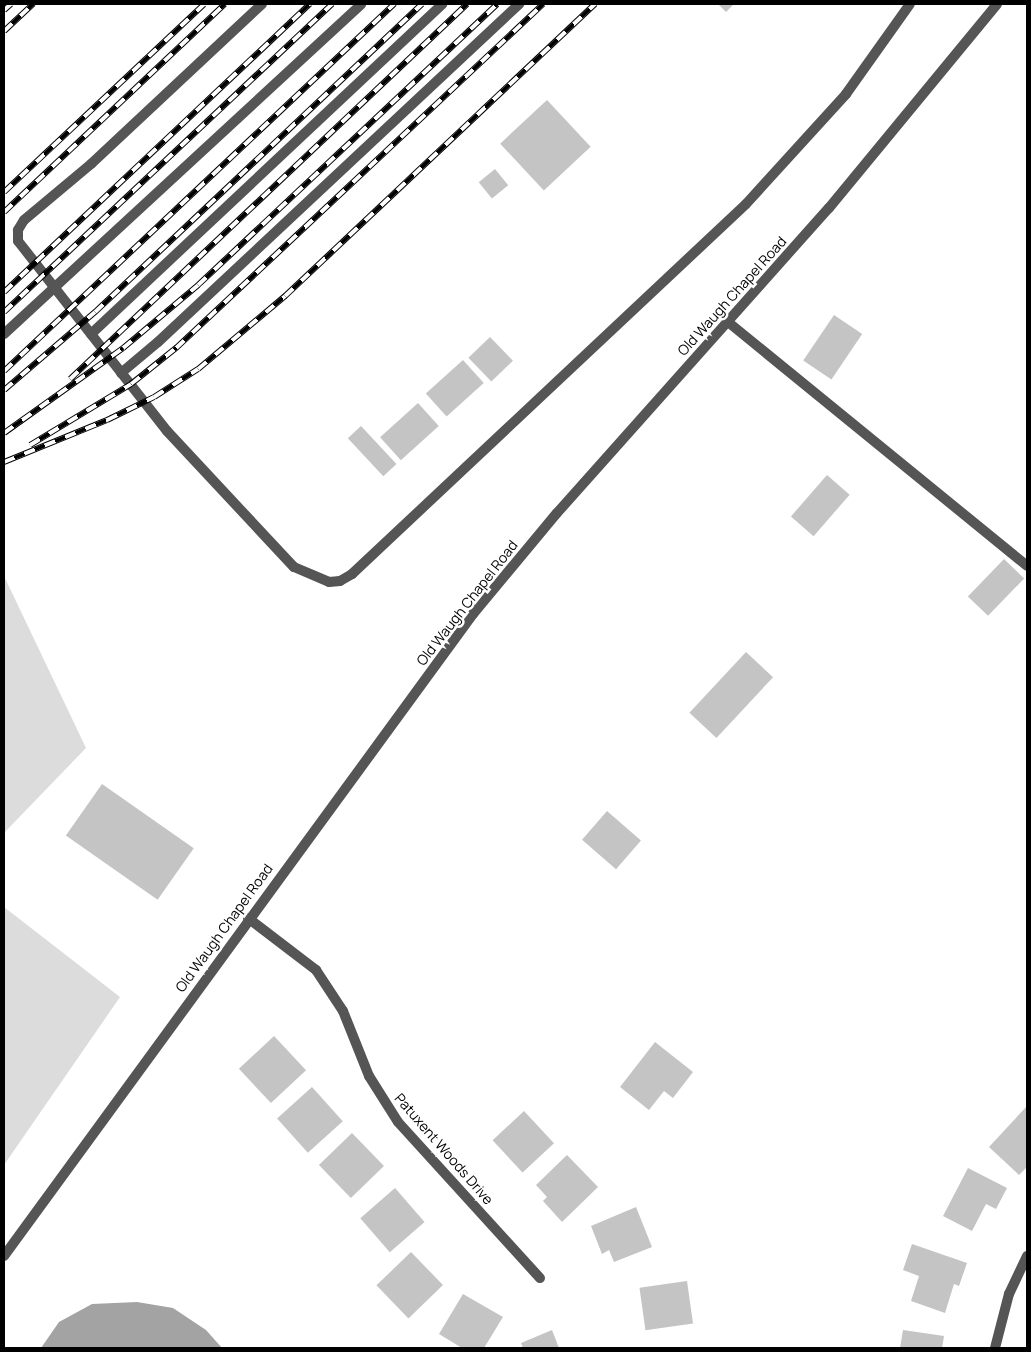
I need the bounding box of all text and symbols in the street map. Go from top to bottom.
street label: Old Waugh Chapel Road [674,233,790,359]
street label: Old Waugh Chapel Road [413,537,521,669]
street label: Old Waugh Chapel Road [172,861,276,995]
street label: Patuxent Woods Drive [391,1090,497,1208]

